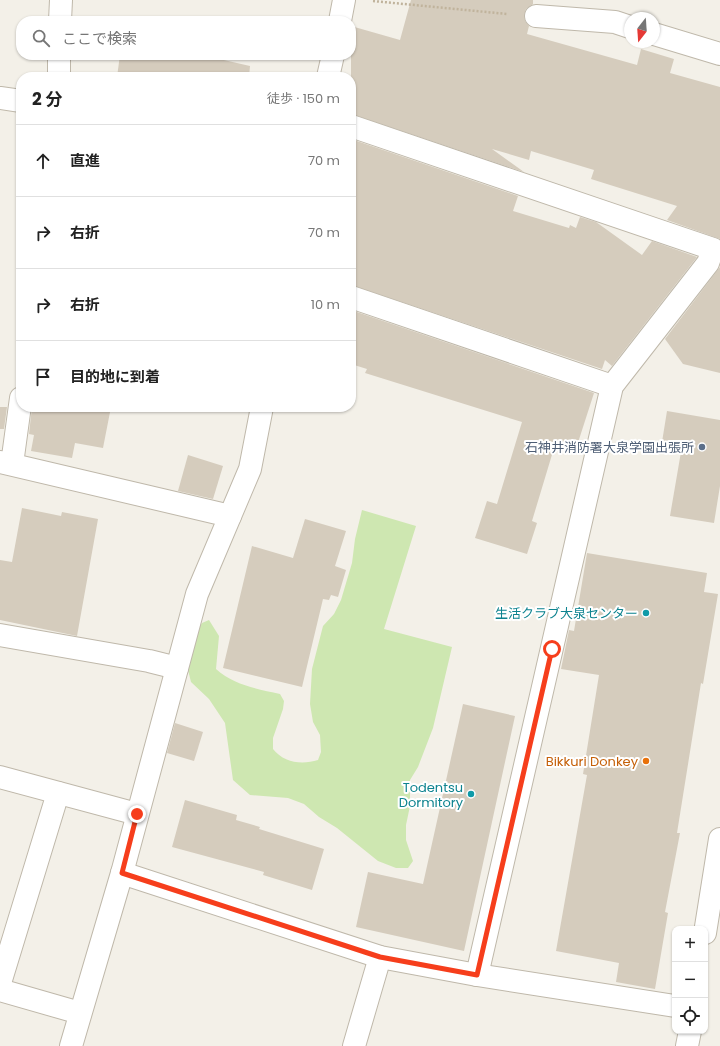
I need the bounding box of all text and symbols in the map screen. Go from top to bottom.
north arrow [624,12,660,48]
search box [16,16,356,60]
icon: search [30,27,52,49]
text: ここで検索 [62,28,137,49]
text: 2 分 [32,87,62,111]
text: 徒歩 · 150 m [267,89,340,108]
icon: ahead [32,150,54,172]
text: 直進 [70,150,100,171]
text: 70 m [308,151,340,170]
icon: right [32,222,54,244]
text: 右折 [70,222,100,243]
text: 70 m [308,223,340,242]
icon: right [32,294,54,316]
text: 右折 [70,294,100,315]
text: 10 m [311,295,340,314]
icon: arrive [32,366,54,388]
text: 目的地に到着 [70,366,160,387]
place label: 石神井消防署大泉学園出張所 [525,438,694,457]
marker: 石神井消防署大泉学園出張所 [697,442,707,452]
place label: 生活クラブ大泉センター [495,604,638,623]
marker: 生活クラブ大泉センター [641,608,651,618]
route start [543,640,561,658]
place label: Bikkuri Donkey [546,752,639,771]
marker: Bikkuri Donkey [641,756,651,766]
place label: Todentsu Dormitory [399,778,464,812]
marker: Todentsu Dormitory [466,789,476,799]
route end [128,805,146,823]
map controls [672,926,708,1034]
button: + [672,926,708,962]
button: − [672,962,708,998]
button: locate [672,998,708,1034]

